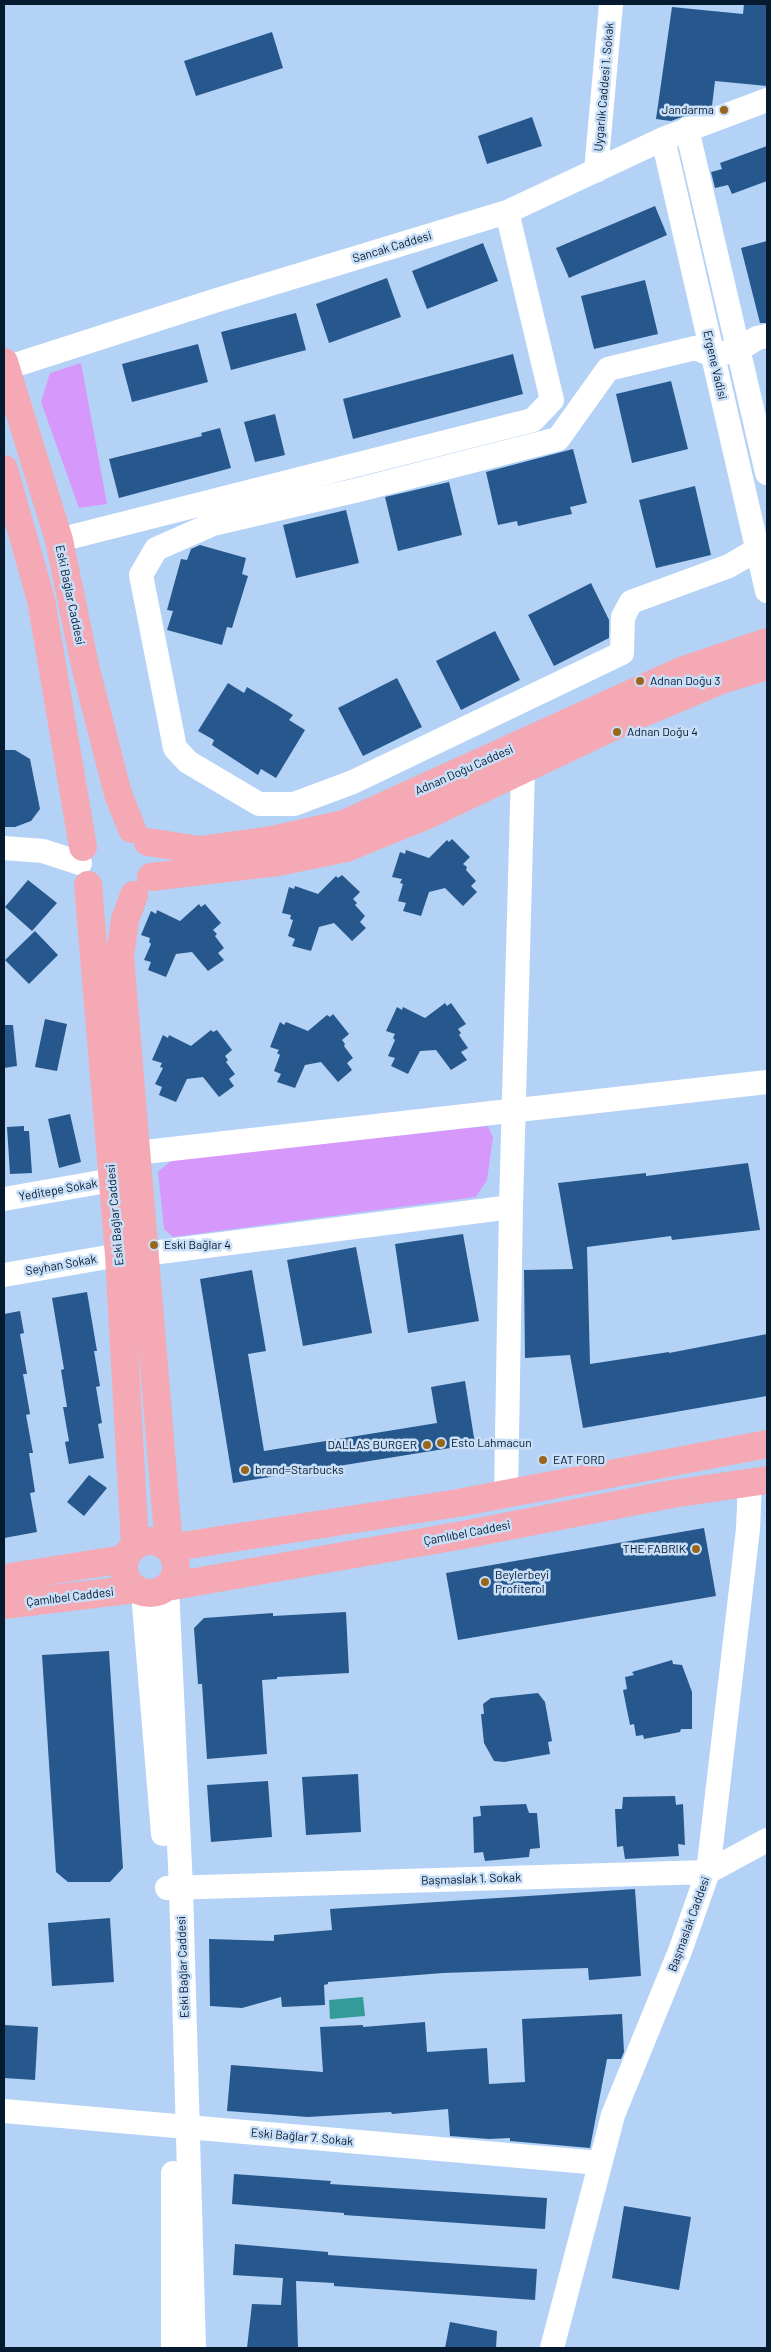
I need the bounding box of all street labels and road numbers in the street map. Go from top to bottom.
street label: Uygarlık Caddesi 1. Sokak [591,22,617,152]
street label: Sancak Caddesi [351,228,433,266]
street label: Ergene Vadisi [700,329,730,401]
street label: Eski Bağlar Caddesi [52,544,88,646]
street label: Adnan Doğu Caddesi [413,742,515,798]
street label: Eski Bağlar Caddesi [103,1164,127,1266]
street label: Yeditepe Sokak [18,1176,98,1204]
street label: Seyhan Sokak [24,1252,98,1278]
street label: Çamlıbel Caddesi [422,1518,512,1548]
street label: Çamlıbel Caddesi [25,1584,115,1610]
street label: Başmaslak 1. Sokak [421,1870,521,1888]
street label: Başmaslak Caddesi [665,1875,713,1973]
street label: Eski Bağlar Caddesi [174,1916,192,2018]
street label: Eski Bağlar 7. Sokak [250,2125,354,2149]

